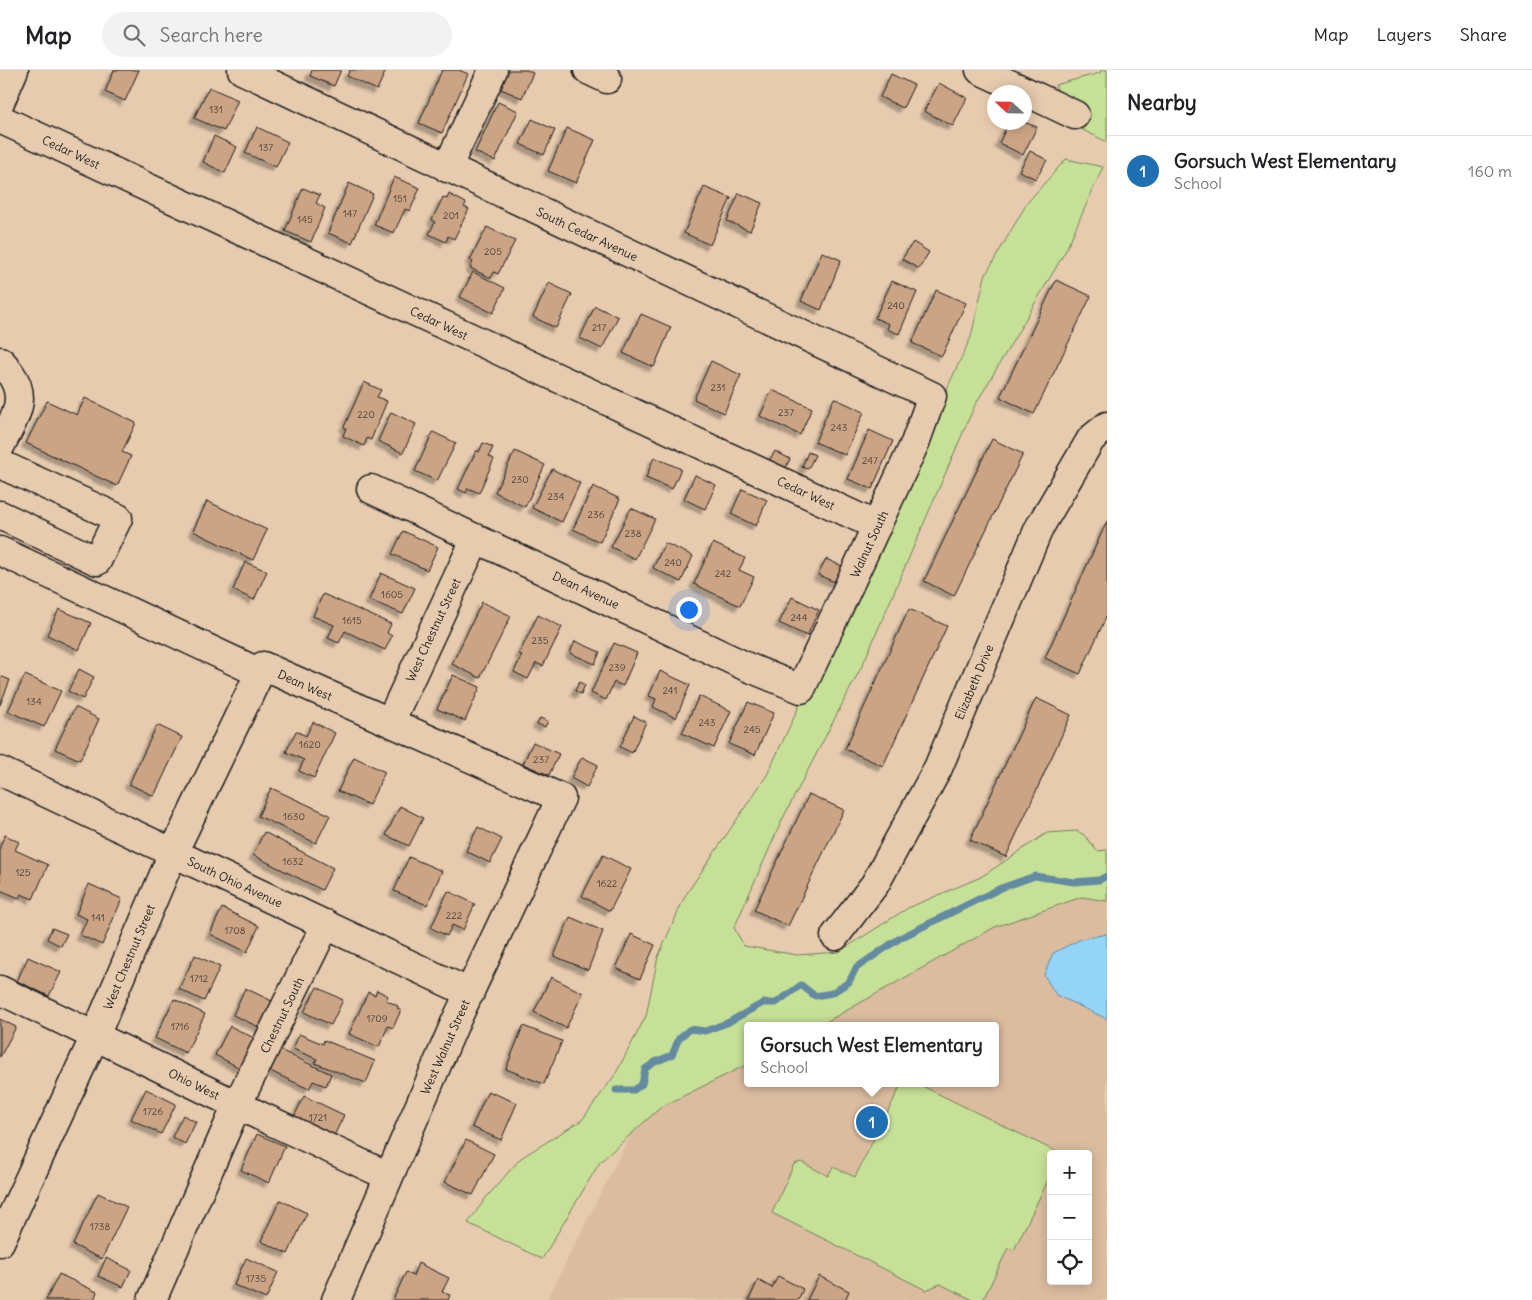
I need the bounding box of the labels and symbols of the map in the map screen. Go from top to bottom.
north arrow [987,85,1032,130]
house number: 131 [209,103,223,116]
street label: Cedar West [40,132,102,172]
house number: 137 [259,141,273,154]
house number: 151 [393,192,407,205]
street label: South Cedar Avenue [534,204,640,264]
house number: 147 [343,207,357,220]
house number: 201 [443,209,459,222]
house number: 145 [297,213,313,226]
house number: 205 [484,245,502,258]
house number: 240 [887,299,905,312]
street label: Cedar West [408,303,470,343]
house number: 217 [592,321,606,334]
house number: 231 [710,381,726,394]
house number: 237 [778,406,794,419]
house number: 220 [357,408,375,421]
house number: 243 [831,421,848,434]
house number: 247 [862,454,878,467]
house number: 230 [511,473,529,486]
street label: Cedar West [775,473,837,513]
house number: 234 [548,490,565,503]
house number: 236 [588,508,605,521]
street label: Walnut South [847,508,891,580]
house number: 238 [625,527,642,540]
house number: 240 [664,556,682,569]
house number: 242 [715,567,732,580]
street label: Dean Avenue [550,568,622,612]
street label: West Chestnut Street [402,576,464,684]
house number: 1605 [381,588,403,601]
your location [676,597,702,623]
house number: 244 [791,611,808,624]
house number: 1615 [342,614,362,627]
house number: 235 [532,634,549,647]
street label: Elizabeth Drive [951,642,997,722]
house number: 239 [609,661,626,674]
street label: Dean West [275,666,335,704]
house number: 241 [663,684,677,697]
house number: 134 [26,695,42,708]
house number: 243 [699,716,716,729]
house number: 245 [744,723,761,736]
house number: 1620 [299,738,321,751]
house number: 237 [533,753,549,766]
house number: 1630 [283,810,305,823]
street label: South Ohio Avenue [185,853,285,911]
house number: 1632 [283,855,304,868]
house number: 125 [15,866,31,879]
house number: 1622 [597,877,618,890]
street label: West Chestnut Street [100,902,158,1012]
house number: 222 [446,909,463,922]
house number: 141 [91,911,105,924]
house number: 1708 [224,924,246,937]
house number: 1712 [190,972,209,985]
street label: Chestnut South [257,974,307,1056]
street label: West Walnut Street [417,997,473,1097]
house number: 1709 [366,1012,388,1025]
house number: 1716 [171,1020,190,1033]
street label: Ohio West [166,1065,222,1103]
pin: 1 [856,1103,888,1141]
house number: 1726 [143,1105,163,1118]
house number: 1721 [309,1111,327,1124]
house number: 1738 [90,1220,110,1233]
house number: 1735 [246,1272,266,1285]

